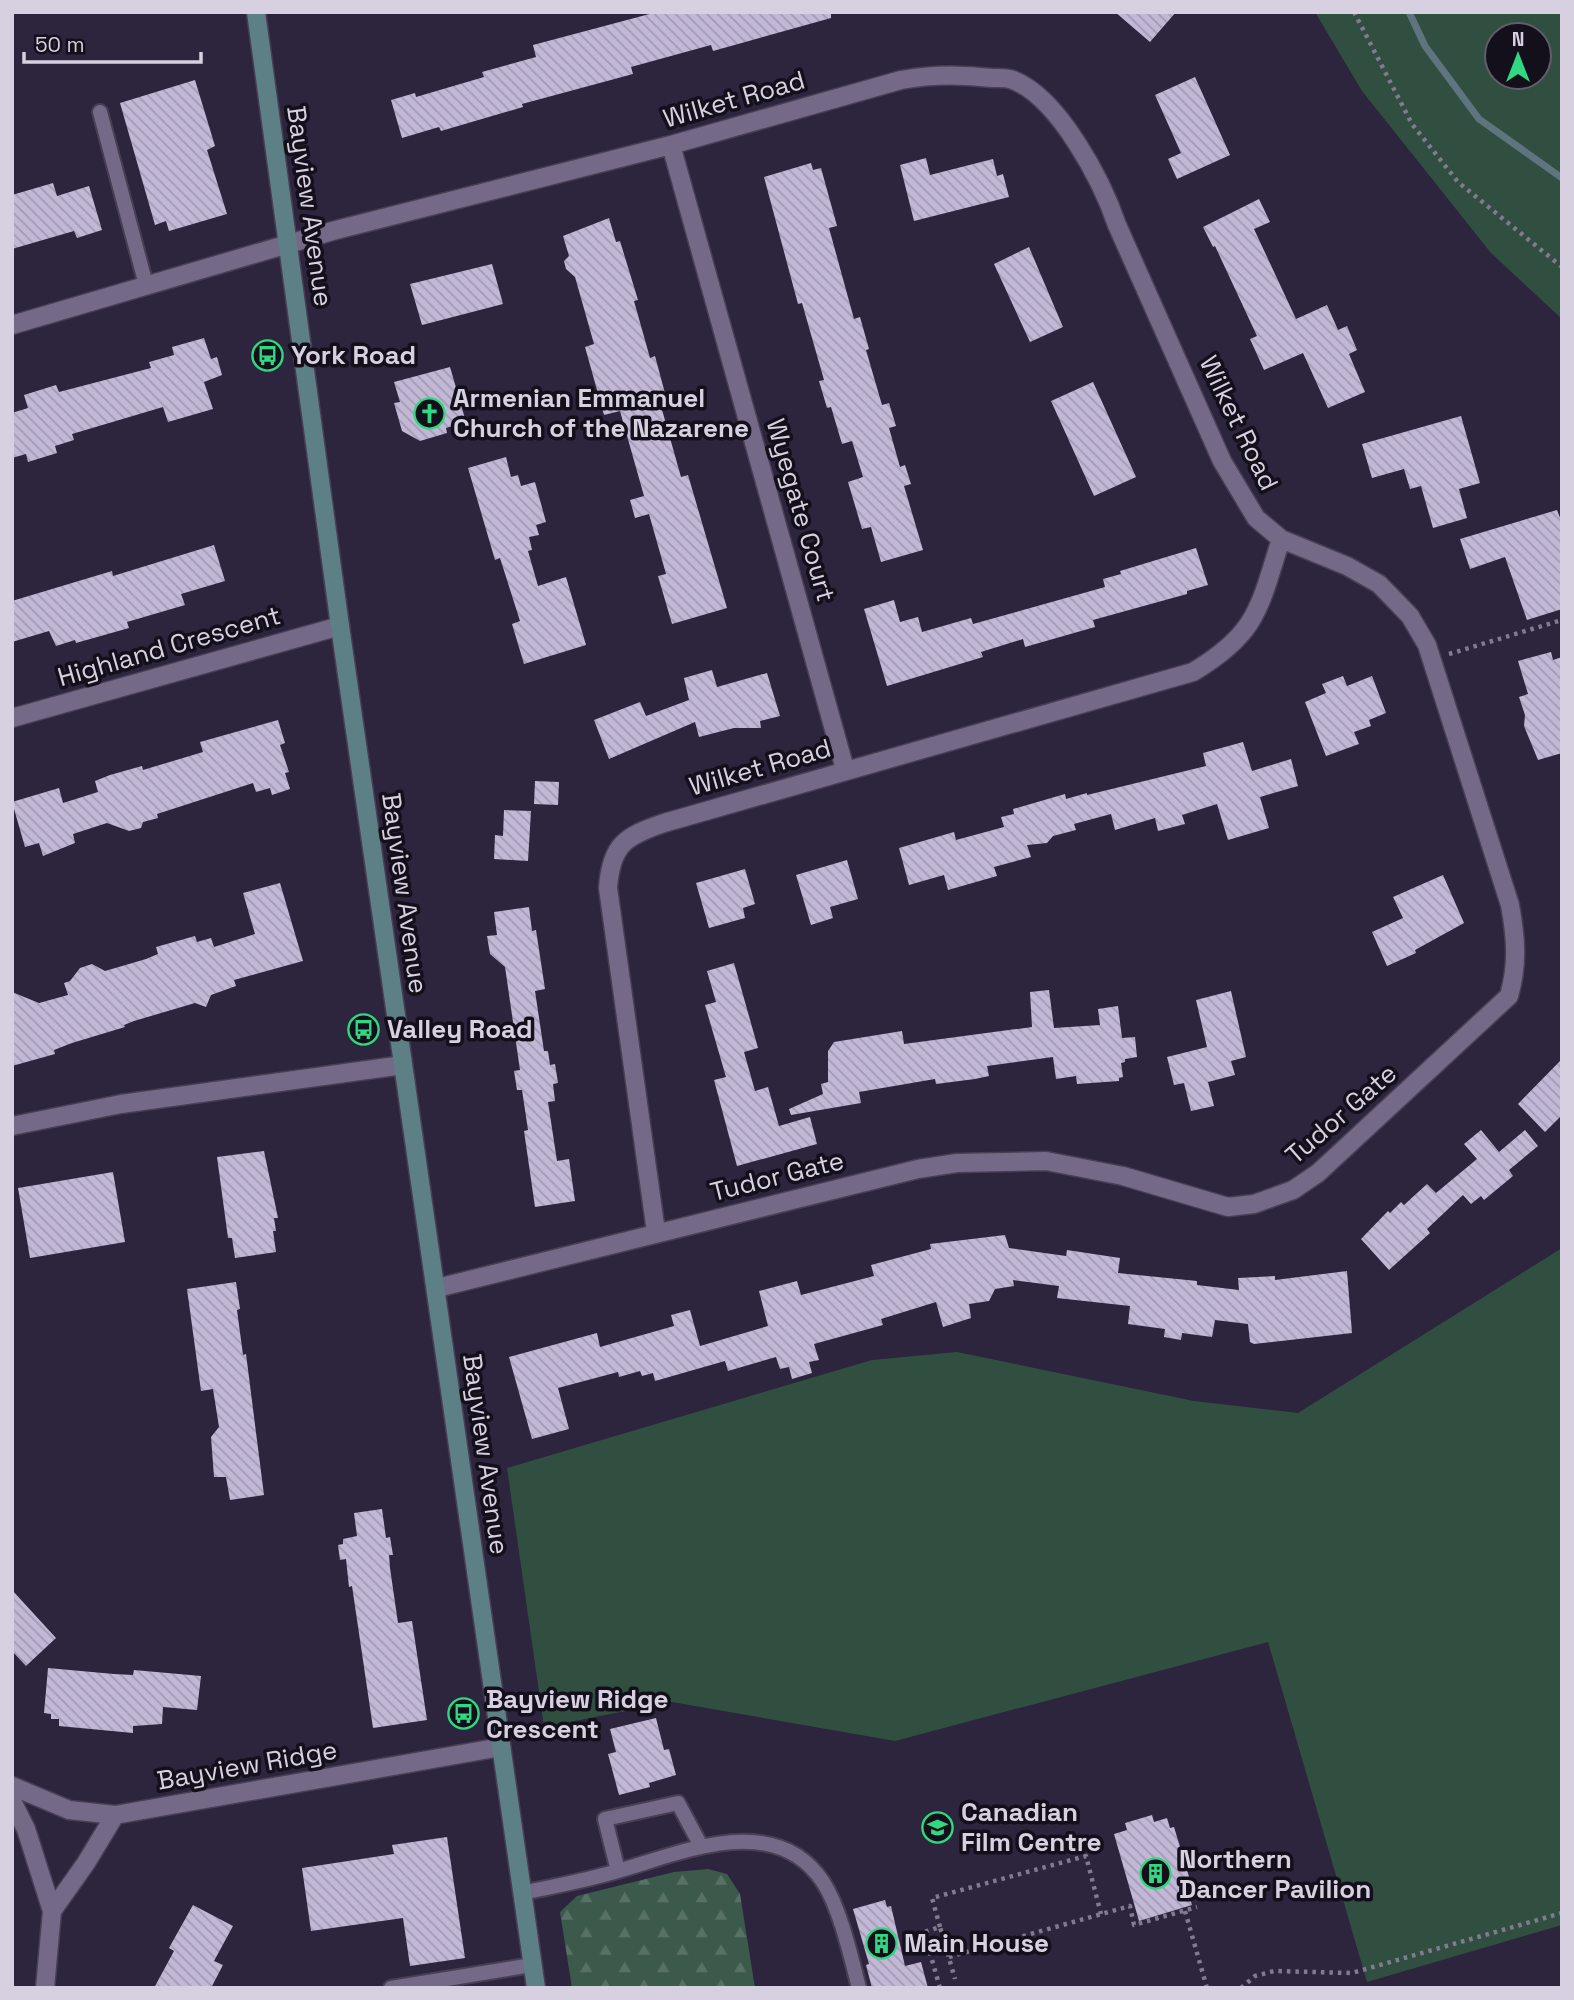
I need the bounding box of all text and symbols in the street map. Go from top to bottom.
scale bar [24,21,201,65]
north arrow [1483,21,1553,91]
text: N [1512,27,1524,52]
text: 50 m [35,31,85,58]
street label: Wilket Road [659,63,809,135]
street label: Bayview Avenue [279,104,341,308]
bus stop icon: York Road [251,338,285,372]
place label: York Road [291,338,416,372]
street label: Wilket Road [1192,350,1286,496]
place label: Armenian Emmanuel Church of the Nazarene [453,381,749,445]
church icon: Armenian Emmanuel Church of the Nazarene [413,396,447,430]
street label: Wyegate Court [759,415,843,605]
street label: Highland Crescent [54,598,284,694]
street label: Wilket Road [685,731,835,803]
street label: Bayview Avenue [374,791,436,995]
bus stop icon: Valley Road [347,1012,381,1046]
place label: Valley Road [387,1012,532,1046]
street label: Tudor Gate [1278,1056,1404,1172]
street label: Tudor Gate [707,1143,847,1209]
street label: Bayview Avenue [455,1352,517,1556]
place label: Bayview Ridge Crescent [486,1682,669,1746]
bus stop icon: Bayview Ridge Crescent [446,1697,480,1731]
street label: Bayview Ridge [154,1732,340,1798]
place label: Canadian Film Centre [961,1795,1102,1859]
school or university icon: Canadian Film Centre [921,1810,955,1844]
place label: Northern Dancer Pavilion [1179,1842,1371,1906]
building icon: Northern Dancer Pavilion [1139,1857,1173,1891]
building icon: Main House [864,1926,898,1960]
place label: Main House [904,1926,1049,1960]

